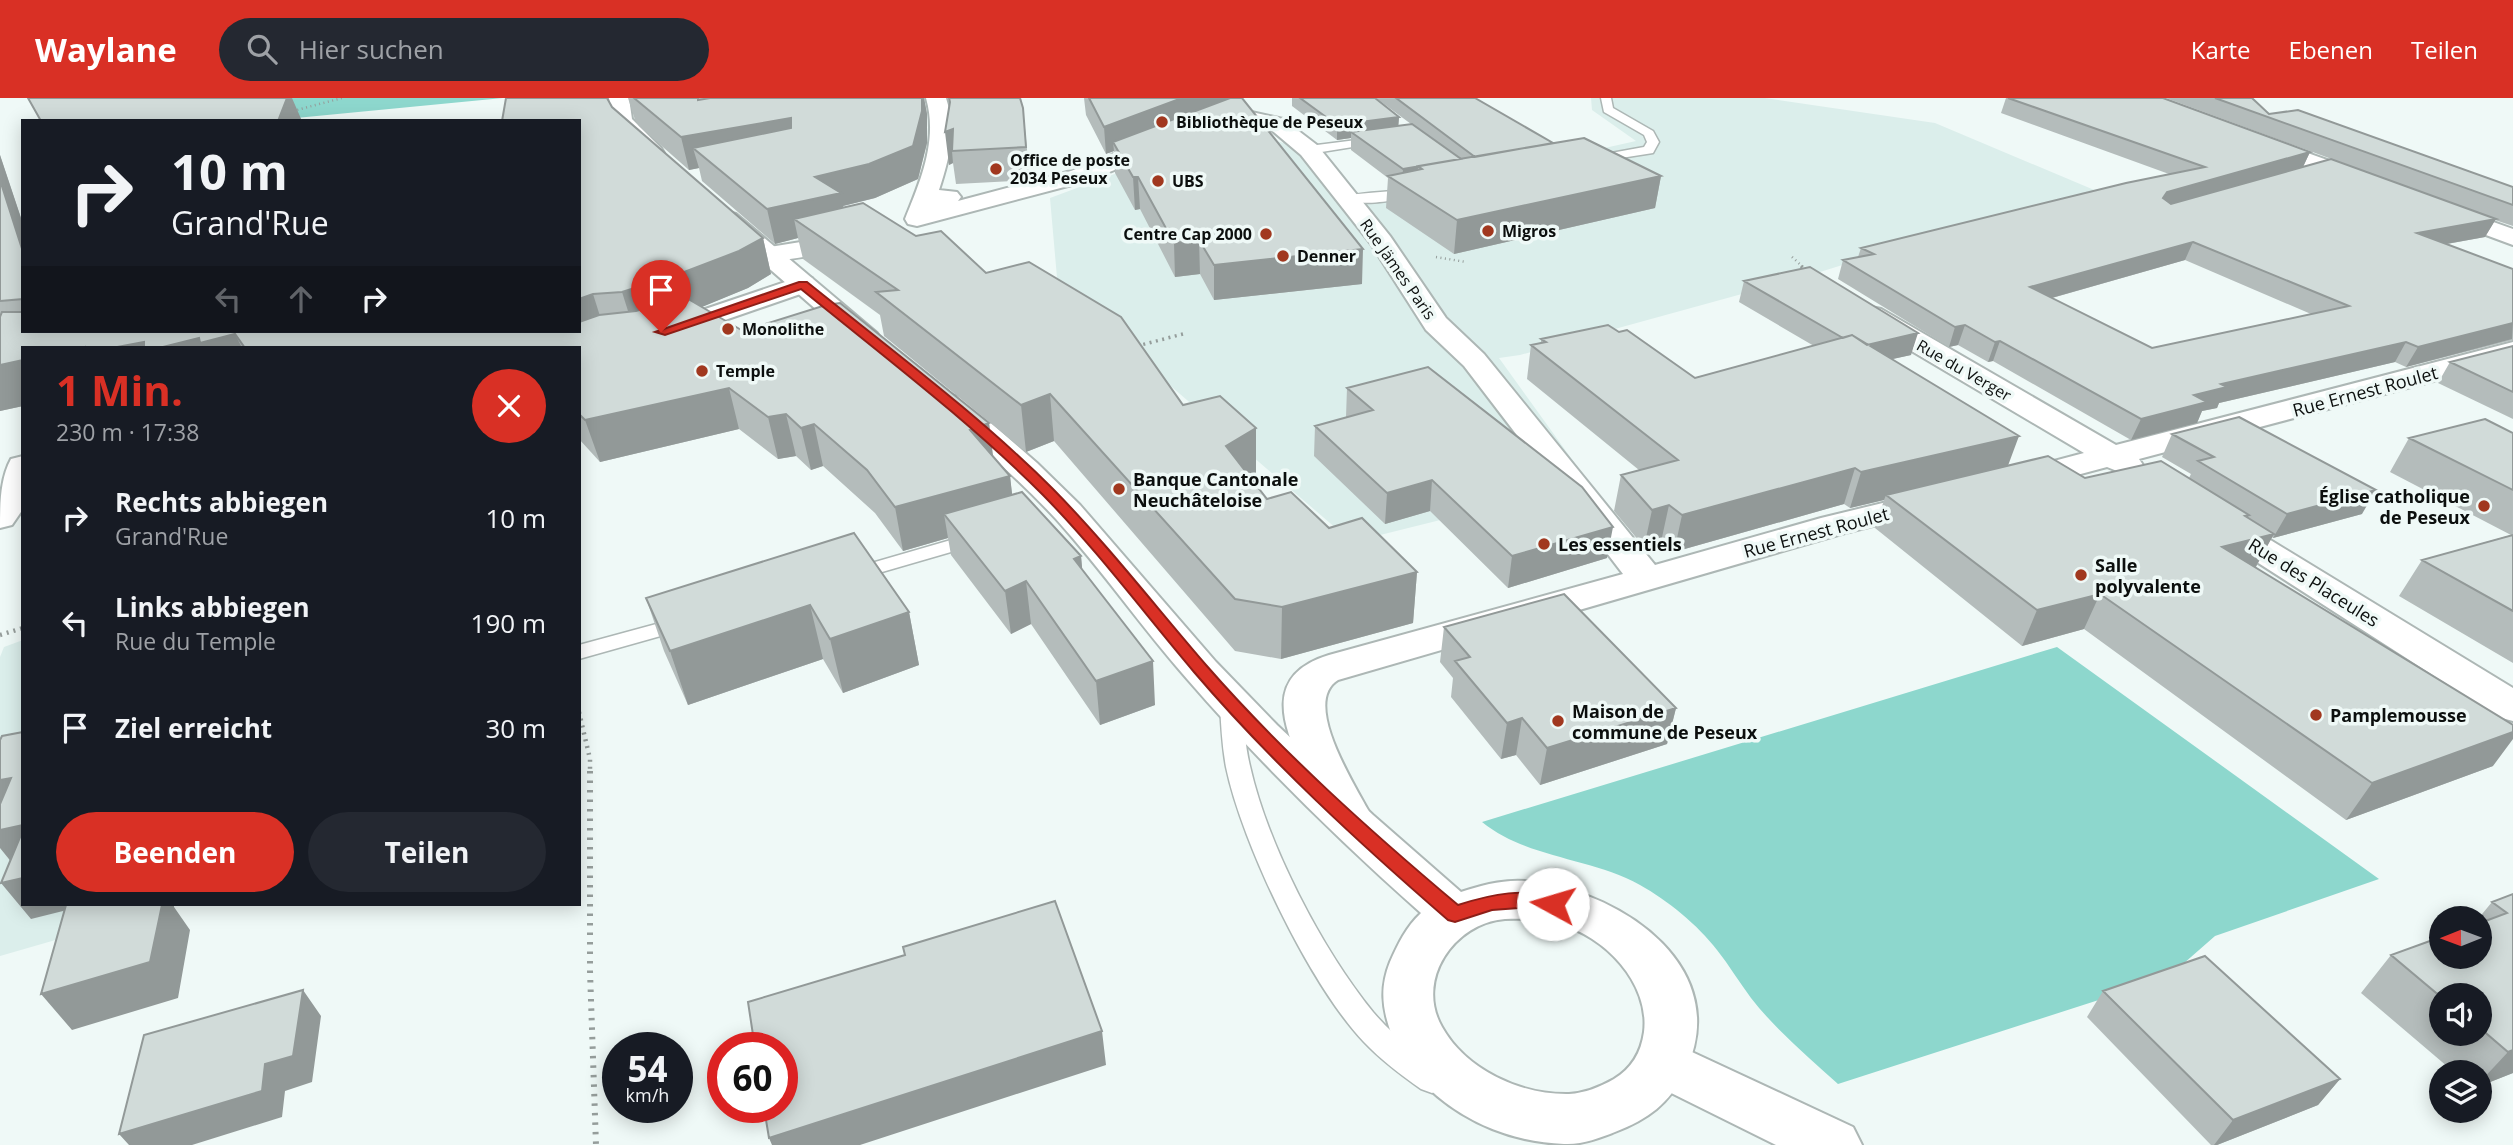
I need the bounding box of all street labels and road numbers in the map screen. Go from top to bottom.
street label: Rue Jämes Paris [1355,214,1441,324]
street label: Rue du Verger [1913,334,2016,406]
street label: Rue Ernest Roulet [2290,360,2440,422]
street label: Rue Ernest Roulet [1741,501,1891,563]
street label: Rue des Placeules [2244,532,2384,632]

